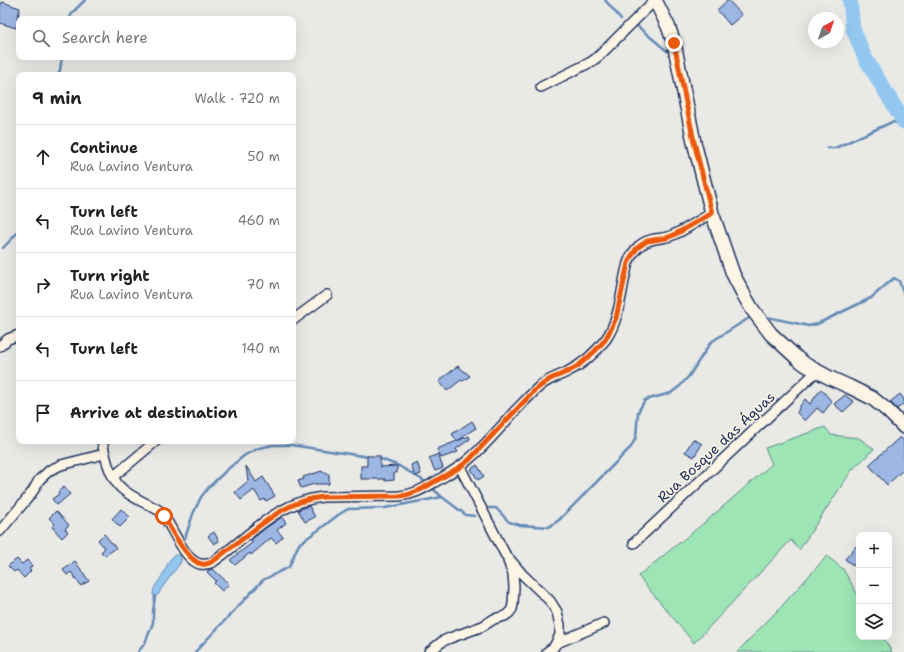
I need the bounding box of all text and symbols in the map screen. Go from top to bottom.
north arrow [808,12,844,48]
search box [16,16,296,60]
icon: search [30,27,52,49]
text: Search here [62,28,148,48]
route end [665,34,683,52]
text: 9 min [32,87,82,109]
text: Walk · 720 m [195,90,280,107]
text: Continue [70,138,138,158]
icon: ahead [32,146,54,168]
text: 50 m [247,148,280,165]
text: Rua Lavino Ventura [70,158,193,175]
text: Turn left [70,202,138,222]
icon: left [32,210,54,232]
text: 460 m [238,212,280,229]
text: Rua Lavino Ventura [70,222,193,239]
text: Turn right [70,266,150,286]
icon: right [32,274,54,296]
text: 70 m [246,276,280,293]
text: Rua Lavino Ventura [70,286,193,303]
icon: left [32,338,54,360]
text: Turn left [70,339,138,359]
text: 140 m [241,340,280,357]
street label: Rua Bosque das Águas [653,388,779,506]
icon: arrive [32,402,54,424]
text: Arrive at destination [70,403,238,423]
route start [155,507,173,525]
map controls [856,532,892,640]
button: + [856,532,892,568]
button: − [856,568,892,604]
button: layers [856,604,892,640]

